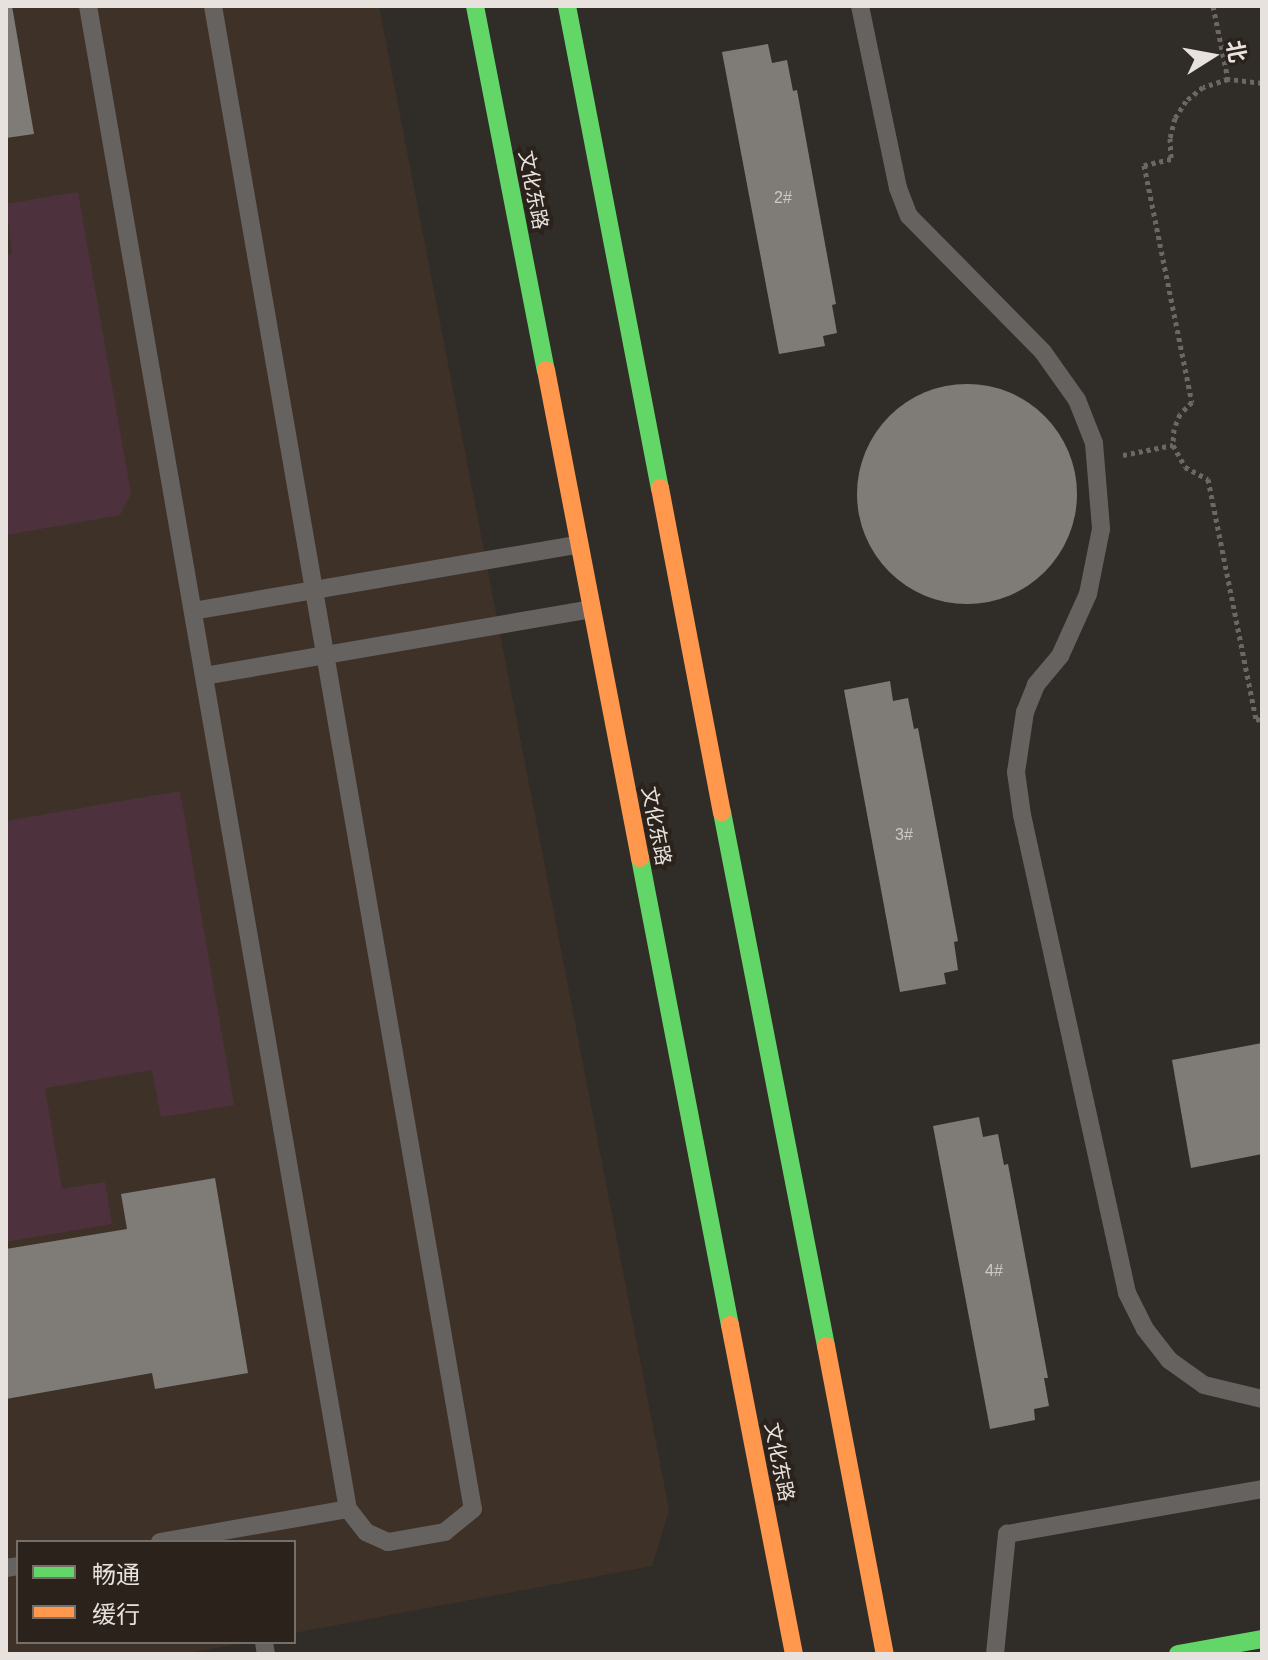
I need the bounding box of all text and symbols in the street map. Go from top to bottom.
north arrow [1172,16,1252,96]
text: 北 [1222,38,1250,65]
street label: 文化东路 [514,148,552,232]
house number: 2# [774,188,792,208]
street label: 文化东路 [637,784,675,868]
house number: 3# [895,825,913,845]
house number: 4# [985,1261,1003,1281]
street label: 文化东路 [760,1420,798,1504]
legend [16,1540,296,1644]
text: 畅通 [92,1561,140,1588]
text: 缓行 [92,1601,140,1628]

